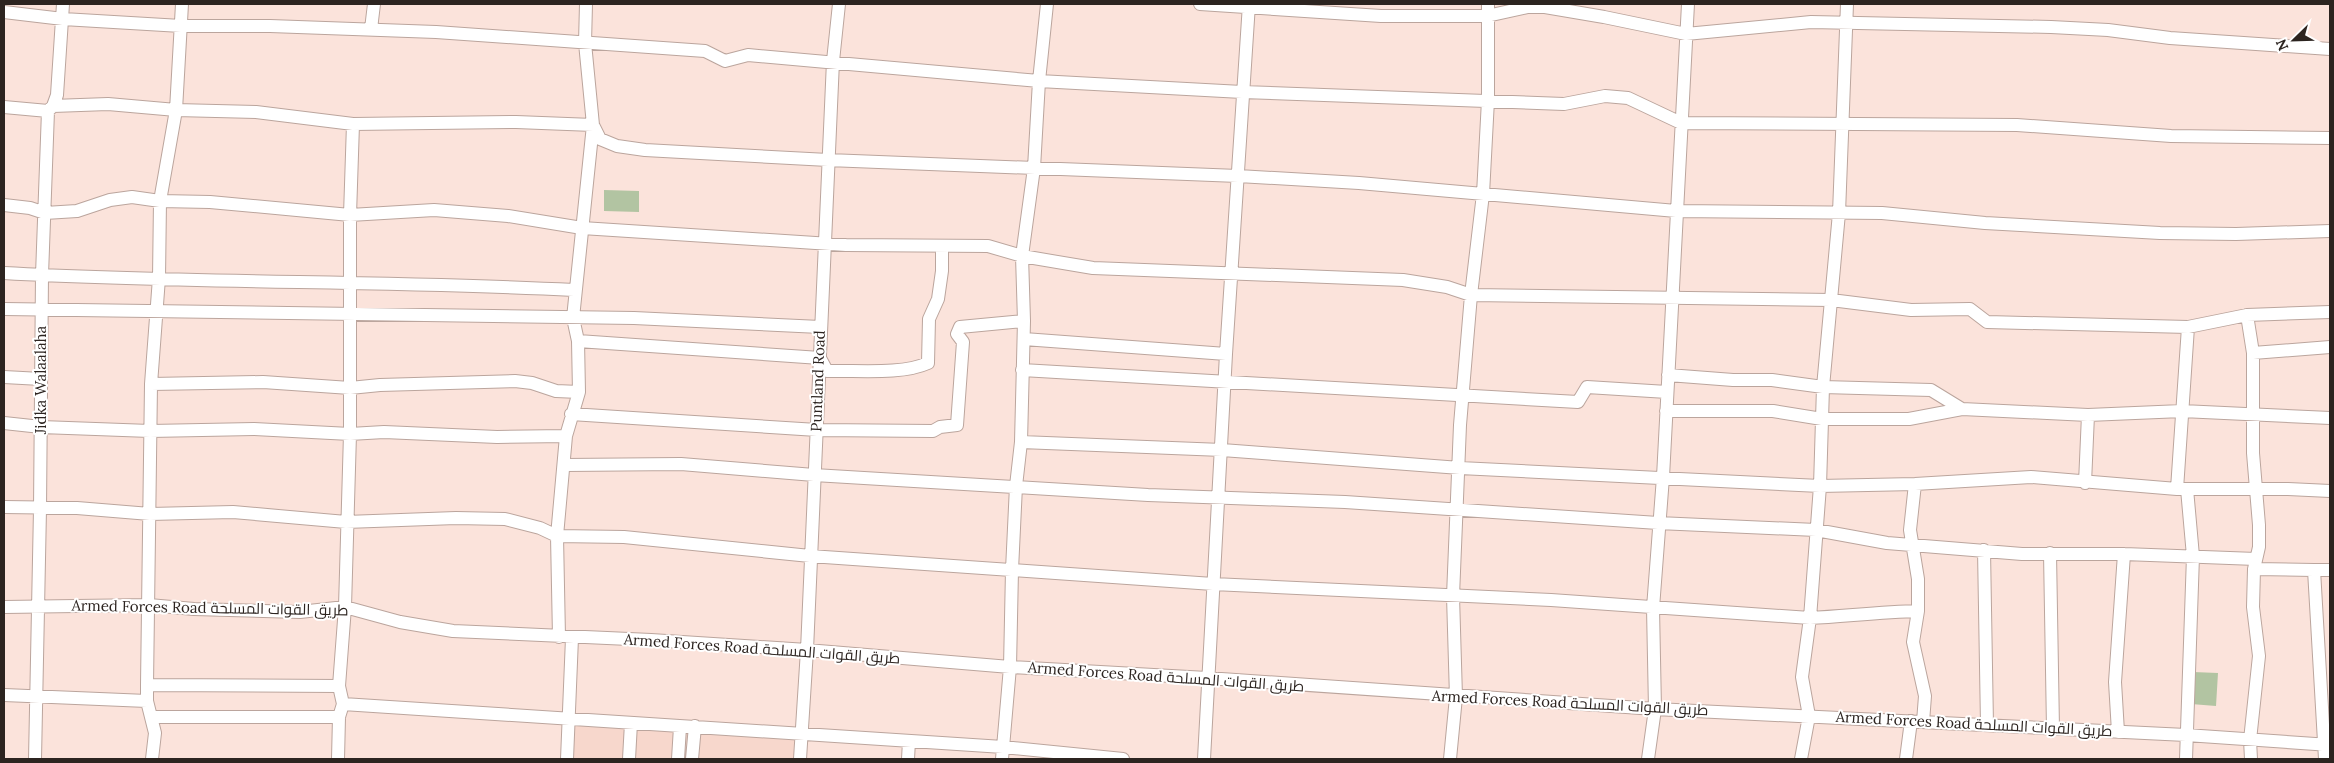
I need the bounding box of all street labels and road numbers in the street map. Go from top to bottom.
street label: Jidka Walaalaha [31,325,50,435]
street label: Puntland Road [806,330,829,432]
street label: Armed Forces Road طريق القوات المسلحة [70,596,349,620]
street label: Armed Forces Road طريق القوات المسلحة [622,629,901,669]
street label: Armed Forces Road طريق القوات المسلحة [1026,657,1305,697]
street label: Armed Forces Road طريق القوات المسلحة [1430,686,1709,720]
street label: Armed Forces Road طريق القوات المسلحة [1834,707,2113,741]

